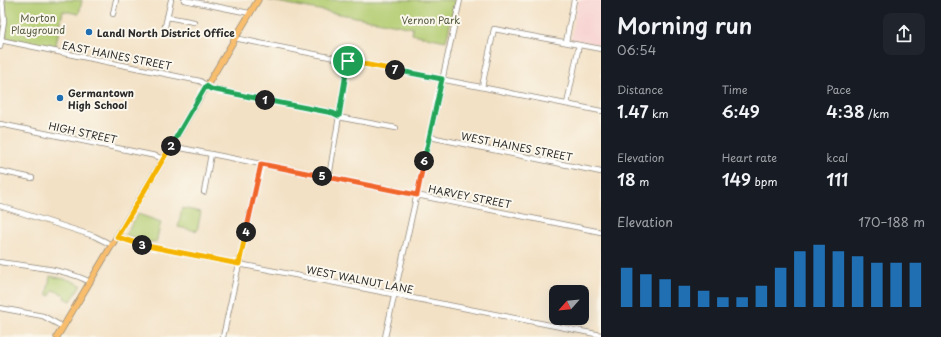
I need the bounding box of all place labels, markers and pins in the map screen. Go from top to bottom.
place label: LandI North District Office [97,25,235,40]
marker: LandI North District Office [84,27,94,37]
pin [331,44,365,78]
pin: 7 [385,60,405,80]
place label: Germantown High School [68,85,134,112]
pin: 1 [255,90,275,110]
marker: Germantown High School [55,93,65,103]
pin: 2 [161,136,181,156]
pin: 6 [414,151,434,171]
pin: 5 [312,166,332,186]
pin: 4 [236,222,256,242]
pin: 3 [132,235,152,255]

